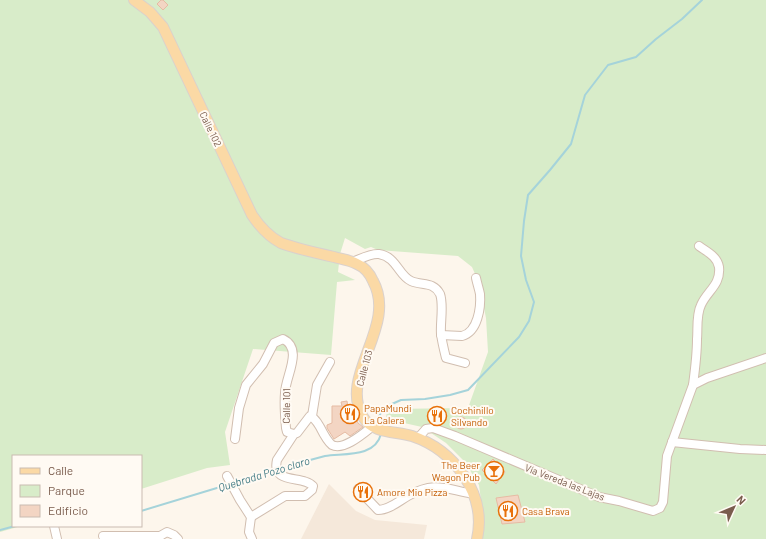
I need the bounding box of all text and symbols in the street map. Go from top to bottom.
street label: Calle 102 [197,109,225,149]
street label: Calle 103 [353,348,375,388]
street label: Calle 101 [280,388,292,424]
place label: PapaMundi La Calera [364,402,411,426]
restaurant icon: PapaMundi La Calera [339,403,361,425]
place label: Cochinillo Silvando [451,404,494,428]
restaurant icon: Cochinillo Silvando [426,405,448,427]
water label: Quebrada Pozo claro [217,453,311,494]
legend [12,455,142,527]
place label: The Beer Wagon Pub [432,459,480,483]
bar icon: The Beer Wagon Pub [483,460,505,482]
street label: Vía Vereda las Lajas [523,461,607,503]
text: Calle [48,463,73,477]
restaurant icon: Amore Mio Pizza [352,481,374,503]
text: Parque [48,483,85,497]
place label: Amore Mio Pizza [377,486,447,498]
north arrow [714,487,754,527]
text: N [734,493,749,507]
restaurant icon: Casa Brava [497,500,519,522]
text: Edificio [48,503,88,517]
place label: Casa Brava [522,505,570,517]

